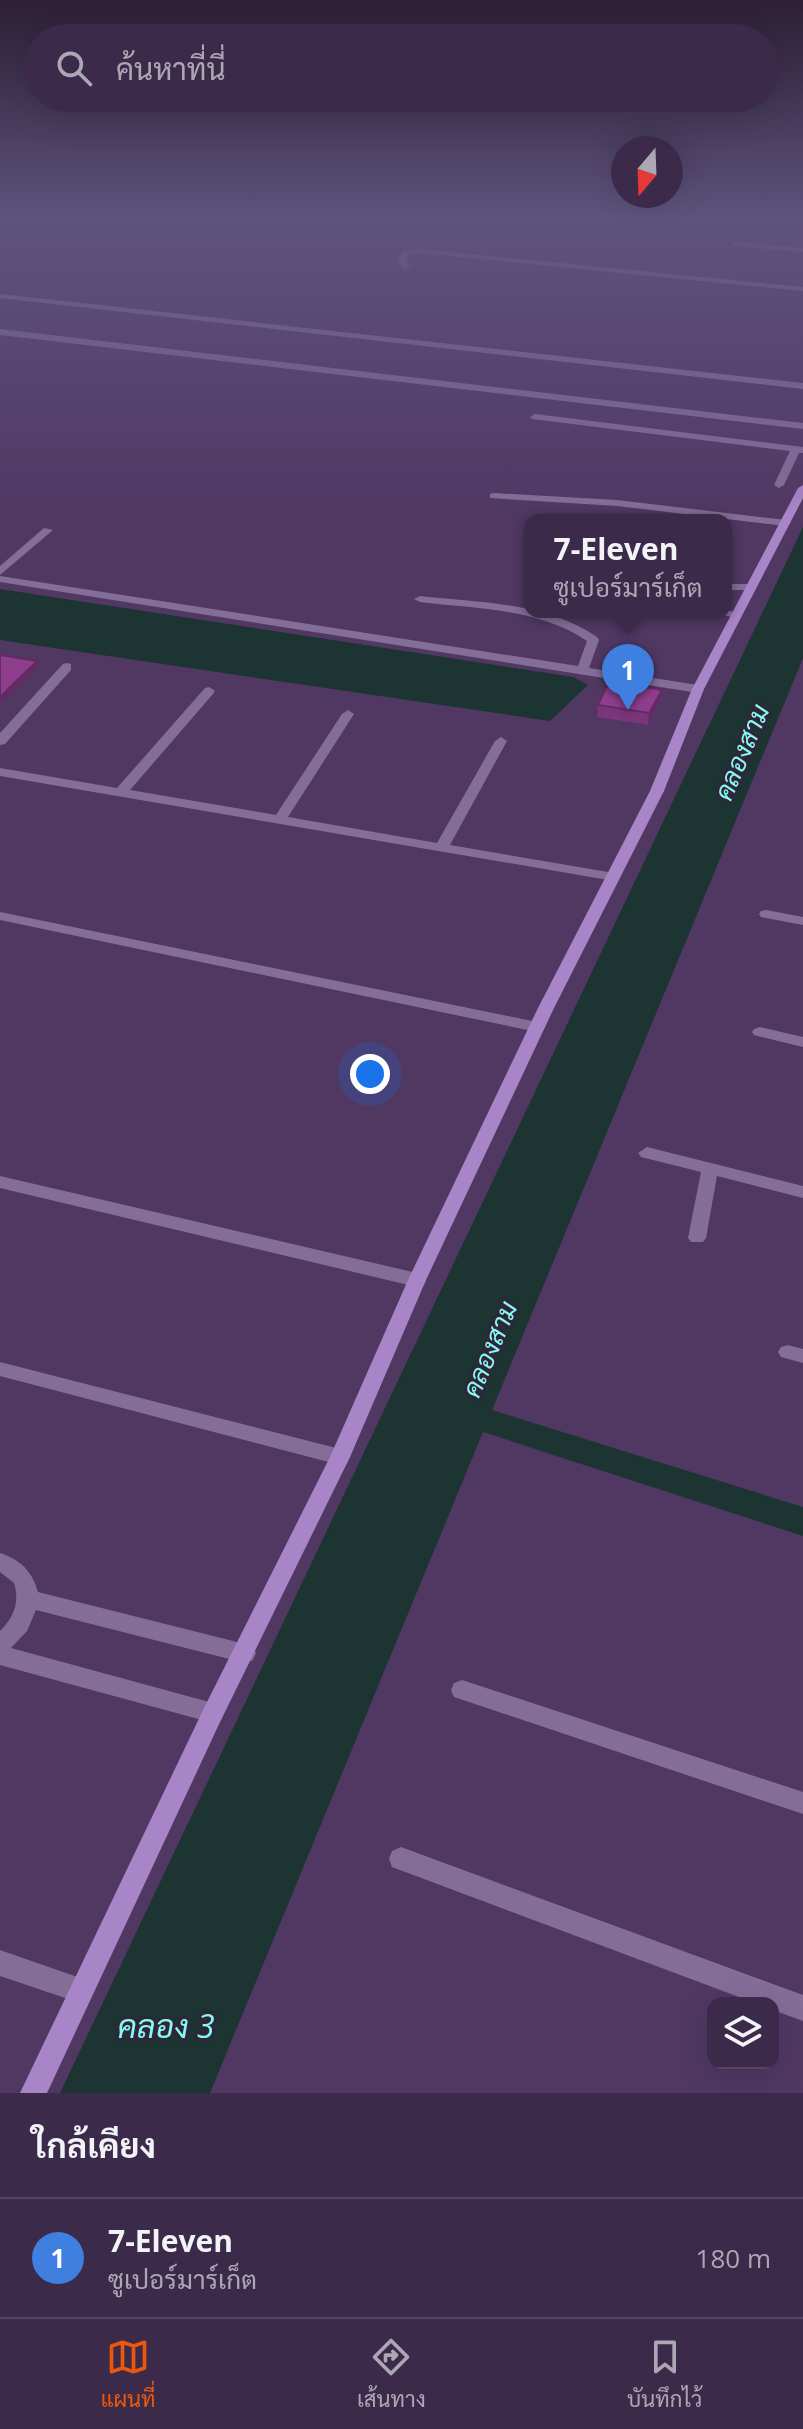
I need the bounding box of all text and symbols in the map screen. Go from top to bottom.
search box [24,24,779,112]
icon: search [52,46,96,90]
text: ค้นหาที่นี่ [116,48,226,89]
north arrow [611,136,683,208]
popup [524,514,732,618]
text: 7-Eleven [554,528,679,569]
text: ซูเปอร์มาร์เก็ต [554,569,702,605]
pin: 1 [602,644,654,710]
water label: คลองสาม [705,698,777,806]
your location [350,1054,390,1094]
water label: คลองสาม [453,1295,525,1403]
map controls [707,1997,779,2069]
button: layers [707,1997,779,2069]
water label: คลอง 3 [117,2004,215,2047]
text: ใกล้เคียง [32,2122,156,2168]
text: 7-Eleven [108,2220,233,2261]
text: 1 [51,2240,65,2276]
text: 180 m [696,2240,771,2276]
text: ซูเปอร์มาร์เก็ต [108,2261,257,2297]
tab: แผนที่ [101,2335,156,2413]
tab: เส้นทาง [357,2335,426,2413]
tab: บันทึกไว้ [627,2335,702,2413]

